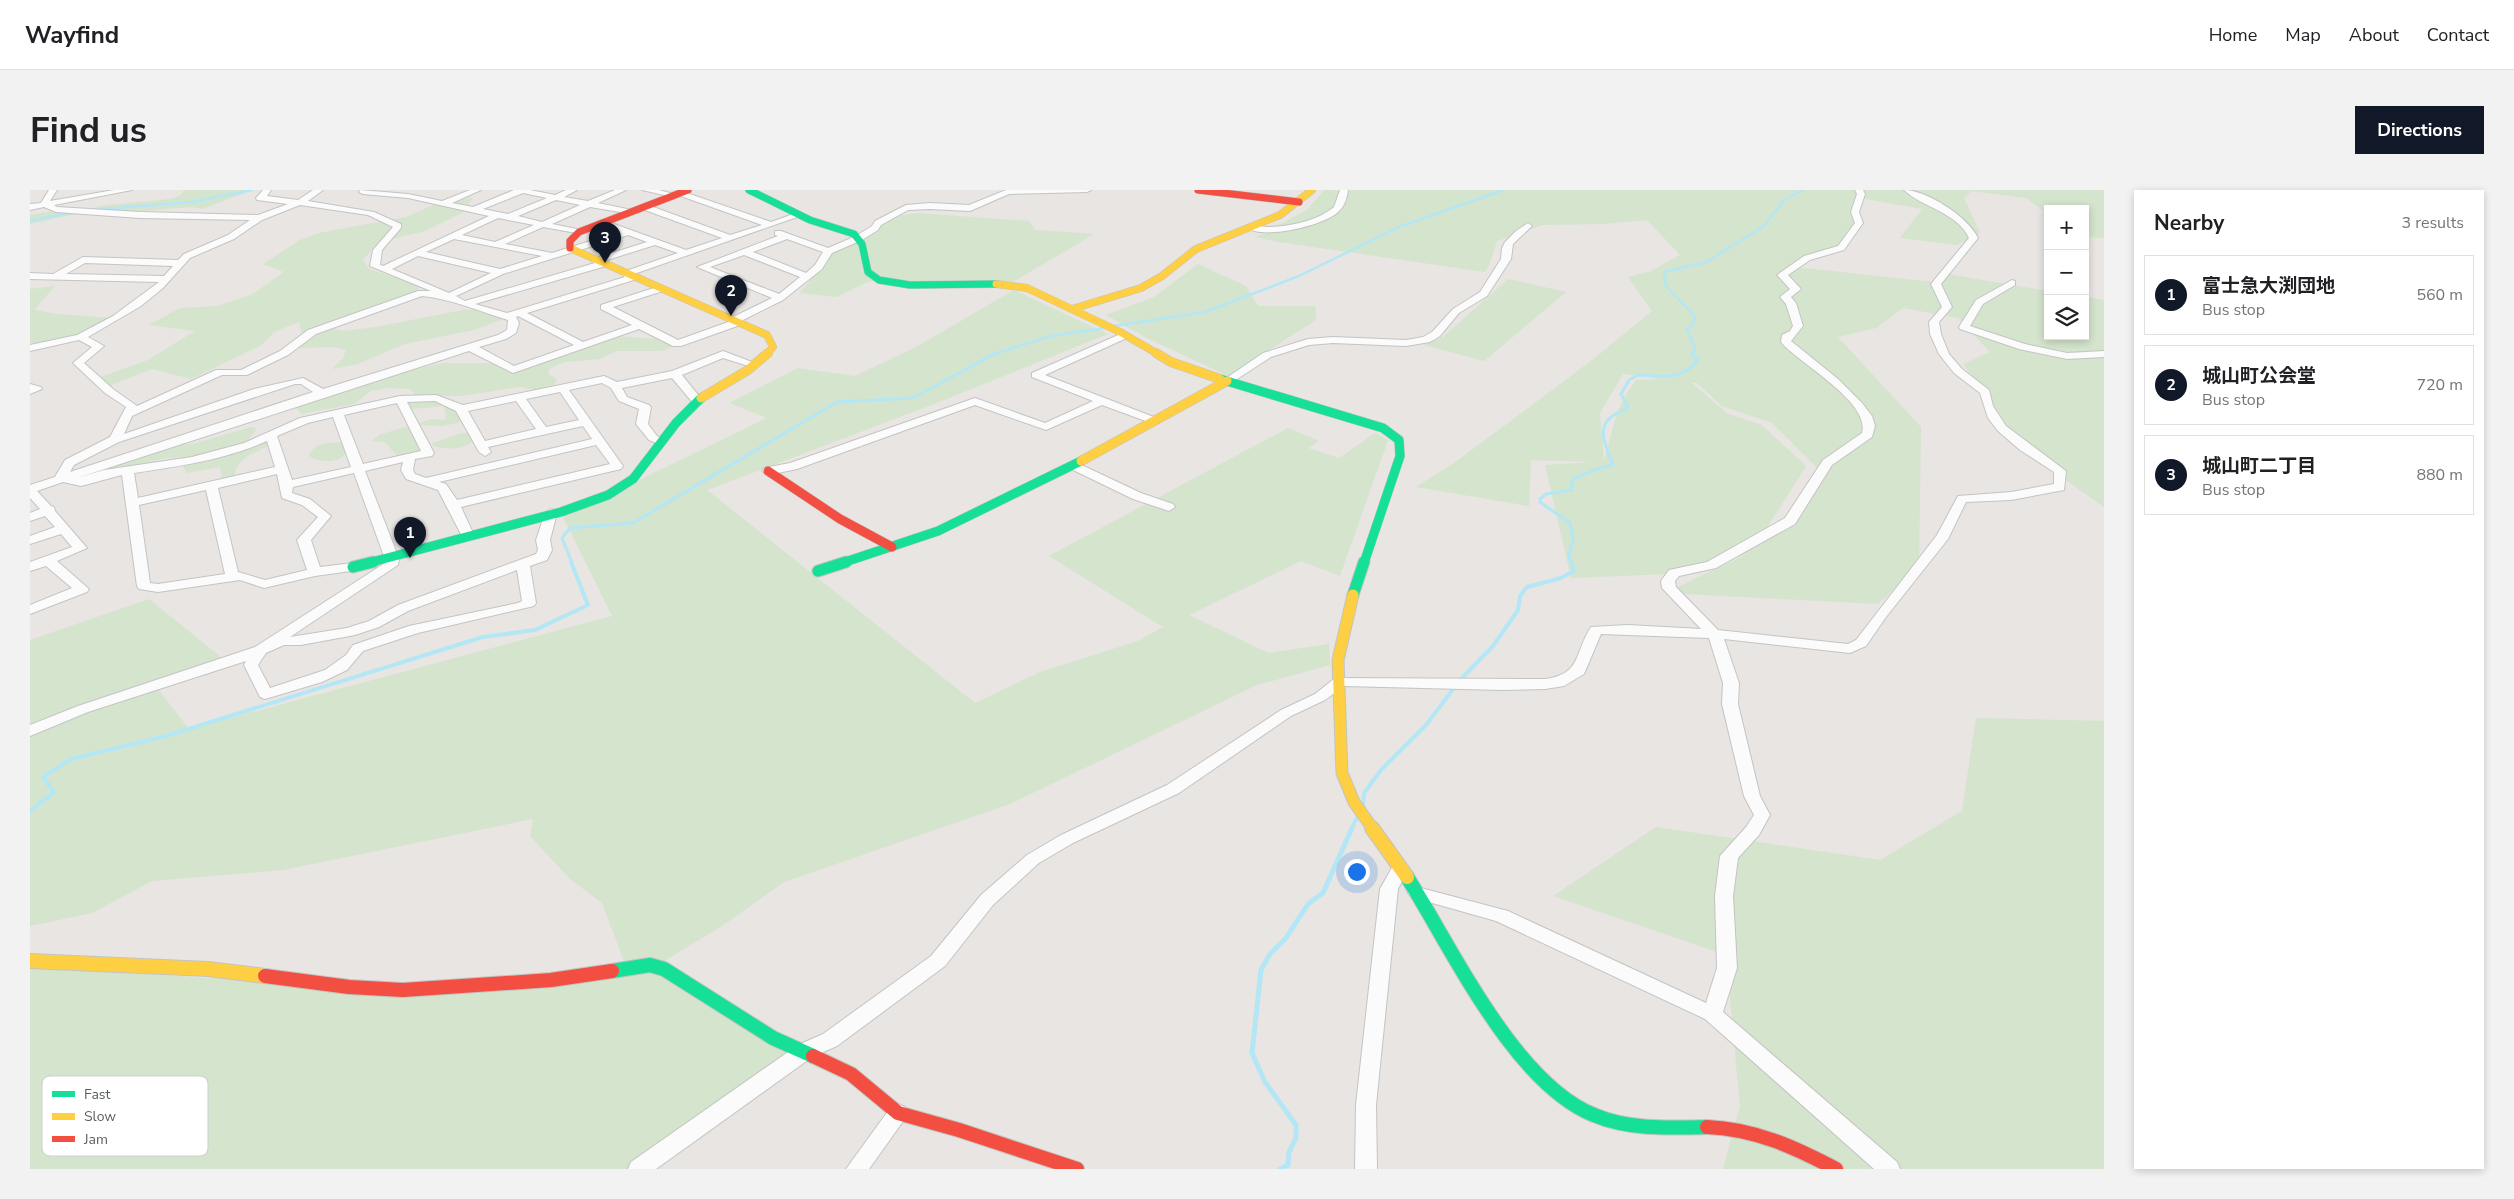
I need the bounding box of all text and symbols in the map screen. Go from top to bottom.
text: Wayfind [25,19,119,51]
text: Home [2209,23,2257,47]
text: Map [2285,23,2321,47]
text: About [2349,23,2399,47]
text: Contact [2427,23,2489,47]
button: Directions [2355,106,2484,154]
text: Find us [30,107,147,154]
map controls [2044,205,2089,340]
button: + [2044,205,2089,250]
text: Nearby [2154,209,2224,237]
text: 3 results [2402,212,2464,234]
pin: 3 [589,222,621,263]
button: − [2044,250,2089,295]
text: 富士急大渕団地 [2202,273,2335,299]
pin: 2 [715,275,747,316]
text: 1 [2166,284,2176,306]
text: 560 m [2416,284,2463,306]
button: layers [2044,295,2089,340]
text: Bus stop [2202,299,2265,321]
text: 城山町公会堂 [2202,363,2316,389]
text: 2 [2166,374,2176,396]
text: 720 m [2416,374,2463,396]
text: Bus stop [2202,389,2265,411]
text: 城山町二丁目 [2202,453,2316,479]
text: 3 [2166,464,2176,486]
text: 880 m [2416,464,2463,486]
text: Bus stop [2202,479,2265,501]
pin: 1 [394,517,426,558]
your location [1344,859,1370,885]
legend [42,1076,208,1156]
text: Fast [84,1085,110,1104]
text: Slow [84,1107,116,1126]
text: Jam [83,1130,108,1149]

